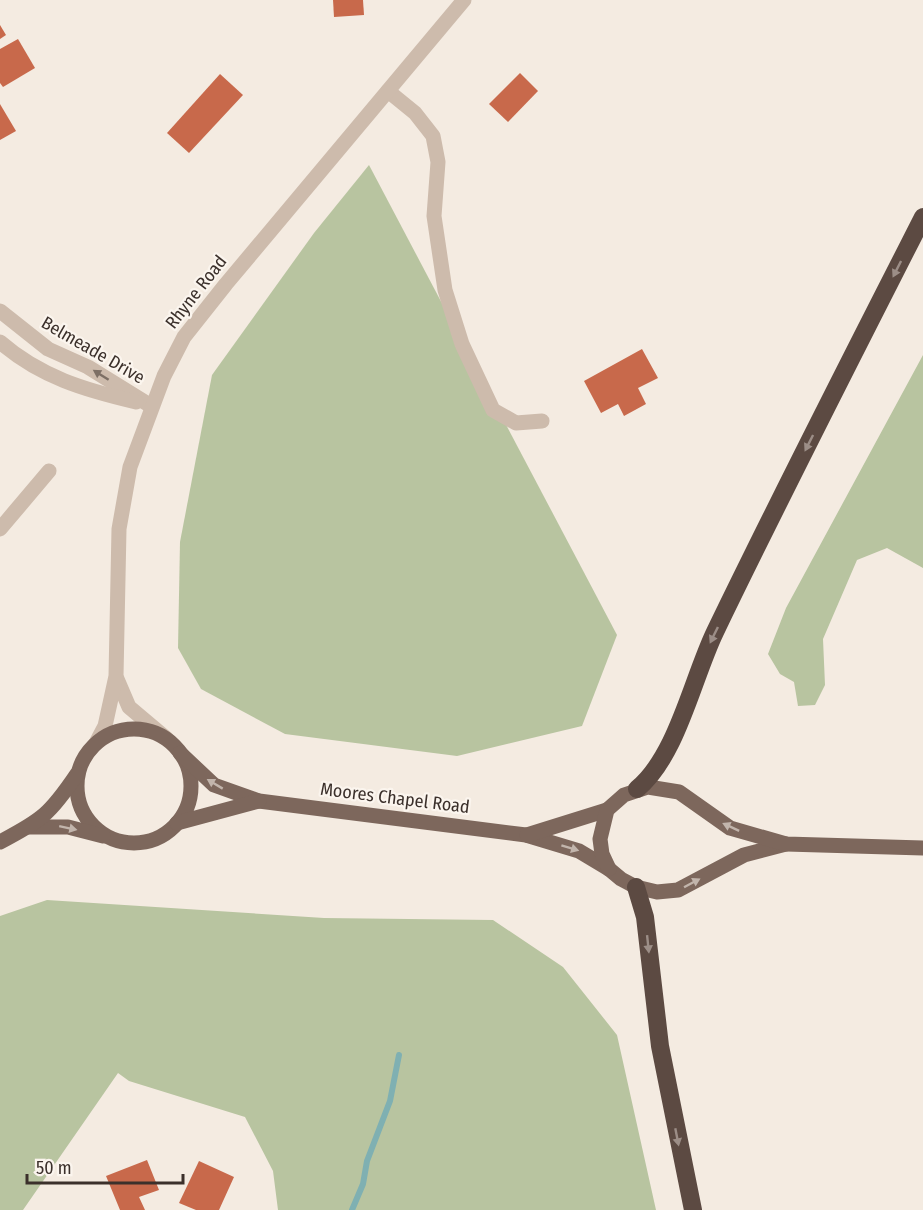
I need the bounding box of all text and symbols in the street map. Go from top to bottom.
street label: Rhyne Road [161,251,231,333]
one-way arrow [892,261,901,278]
street label: Belmeade Drive [37,312,149,389]
one-way arrow [93,370,109,381]
one-way arrow [804,435,813,452]
one-way arrow [709,626,719,644]
one-way arrow [207,778,223,789]
street label: Moores Chapel Road [319,778,471,818]
one-way arrow [722,822,739,831]
one-way arrow [59,824,78,833]
one-way arrow [561,844,579,853]
one-way arrow [684,878,701,888]
one-way arrow [643,935,653,954]
one-way arrow [673,1128,682,1147]
scale bar [27,1147,183,1185]
text: 50 m [36,1157,72,1179]

